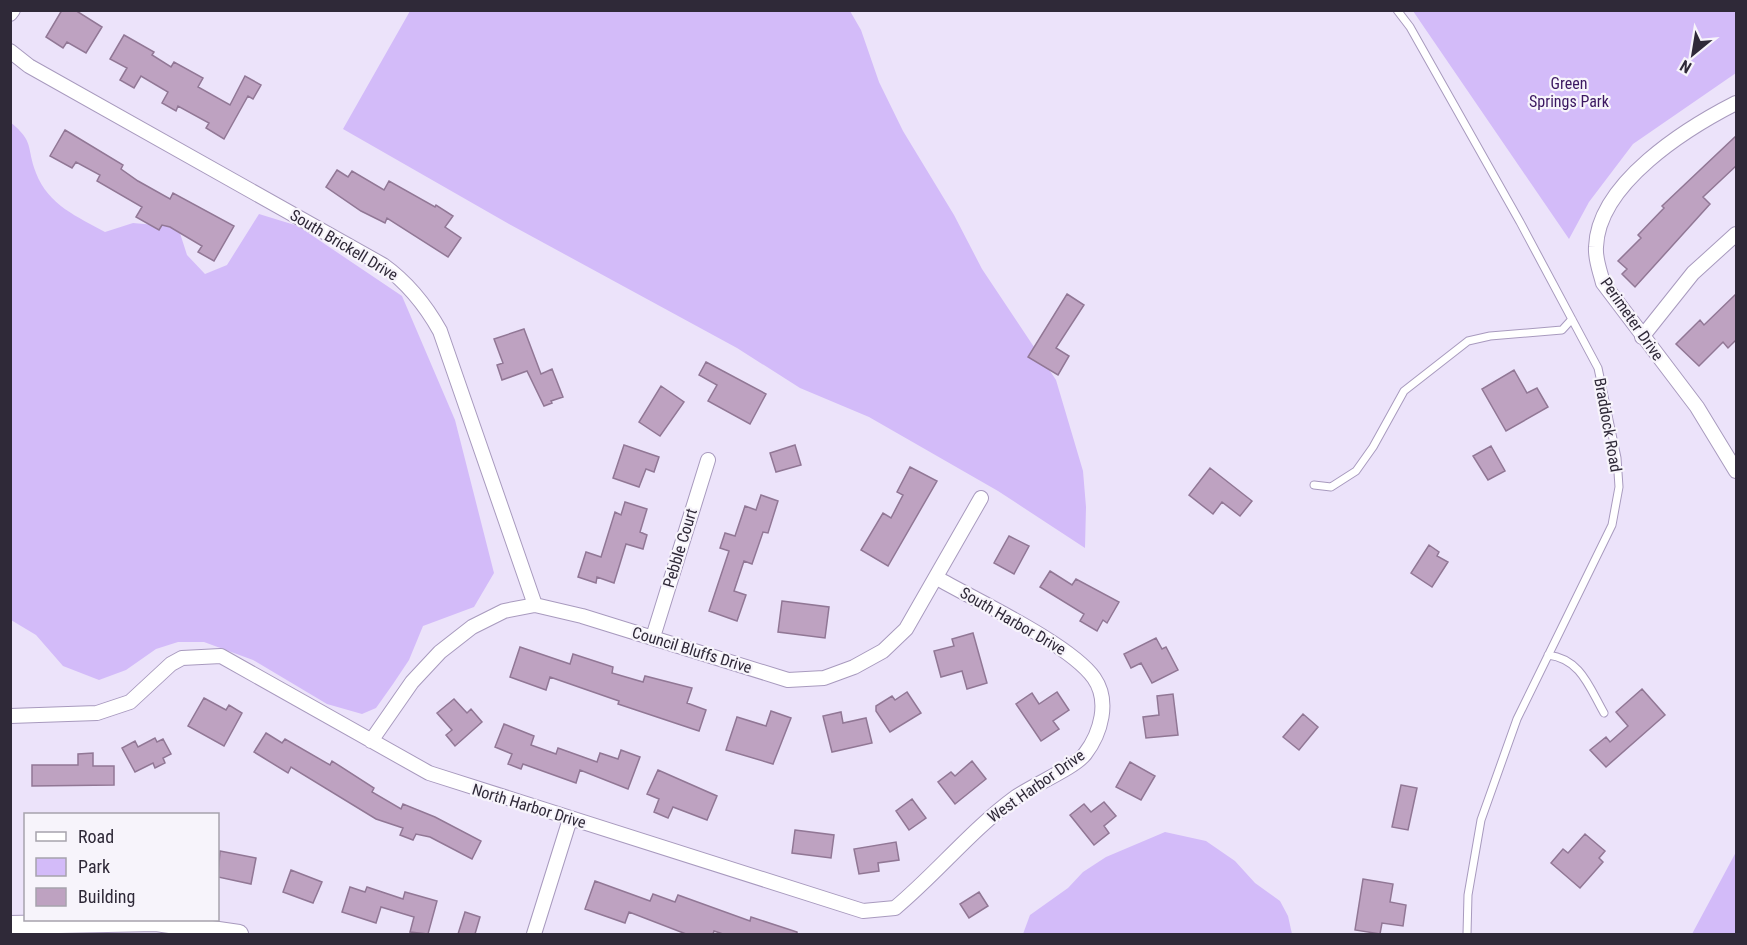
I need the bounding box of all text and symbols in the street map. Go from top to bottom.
north arrow [1663,24,1723,84]
text: N [1677,56,1695,77]
park label: Green Springs Park [1529,74,1610,111]
street label: South Brickell Drive [287,205,401,285]
street label: Perimeter Drive [1596,274,1668,364]
street label: Braddock Road [1590,376,1626,474]
street label: Pebble Court [659,506,701,590]
street label: South Harbor Drive [957,583,1069,659]
street label: Council Bluffs Drive [630,623,754,677]
street label: West Harbor Drive [984,746,1088,826]
street label: North Harbor Drive [470,780,588,832]
legend [24,813,219,921]
text: Road [78,826,114,847]
text: Park [78,856,110,877]
text: Building [78,886,135,907]

